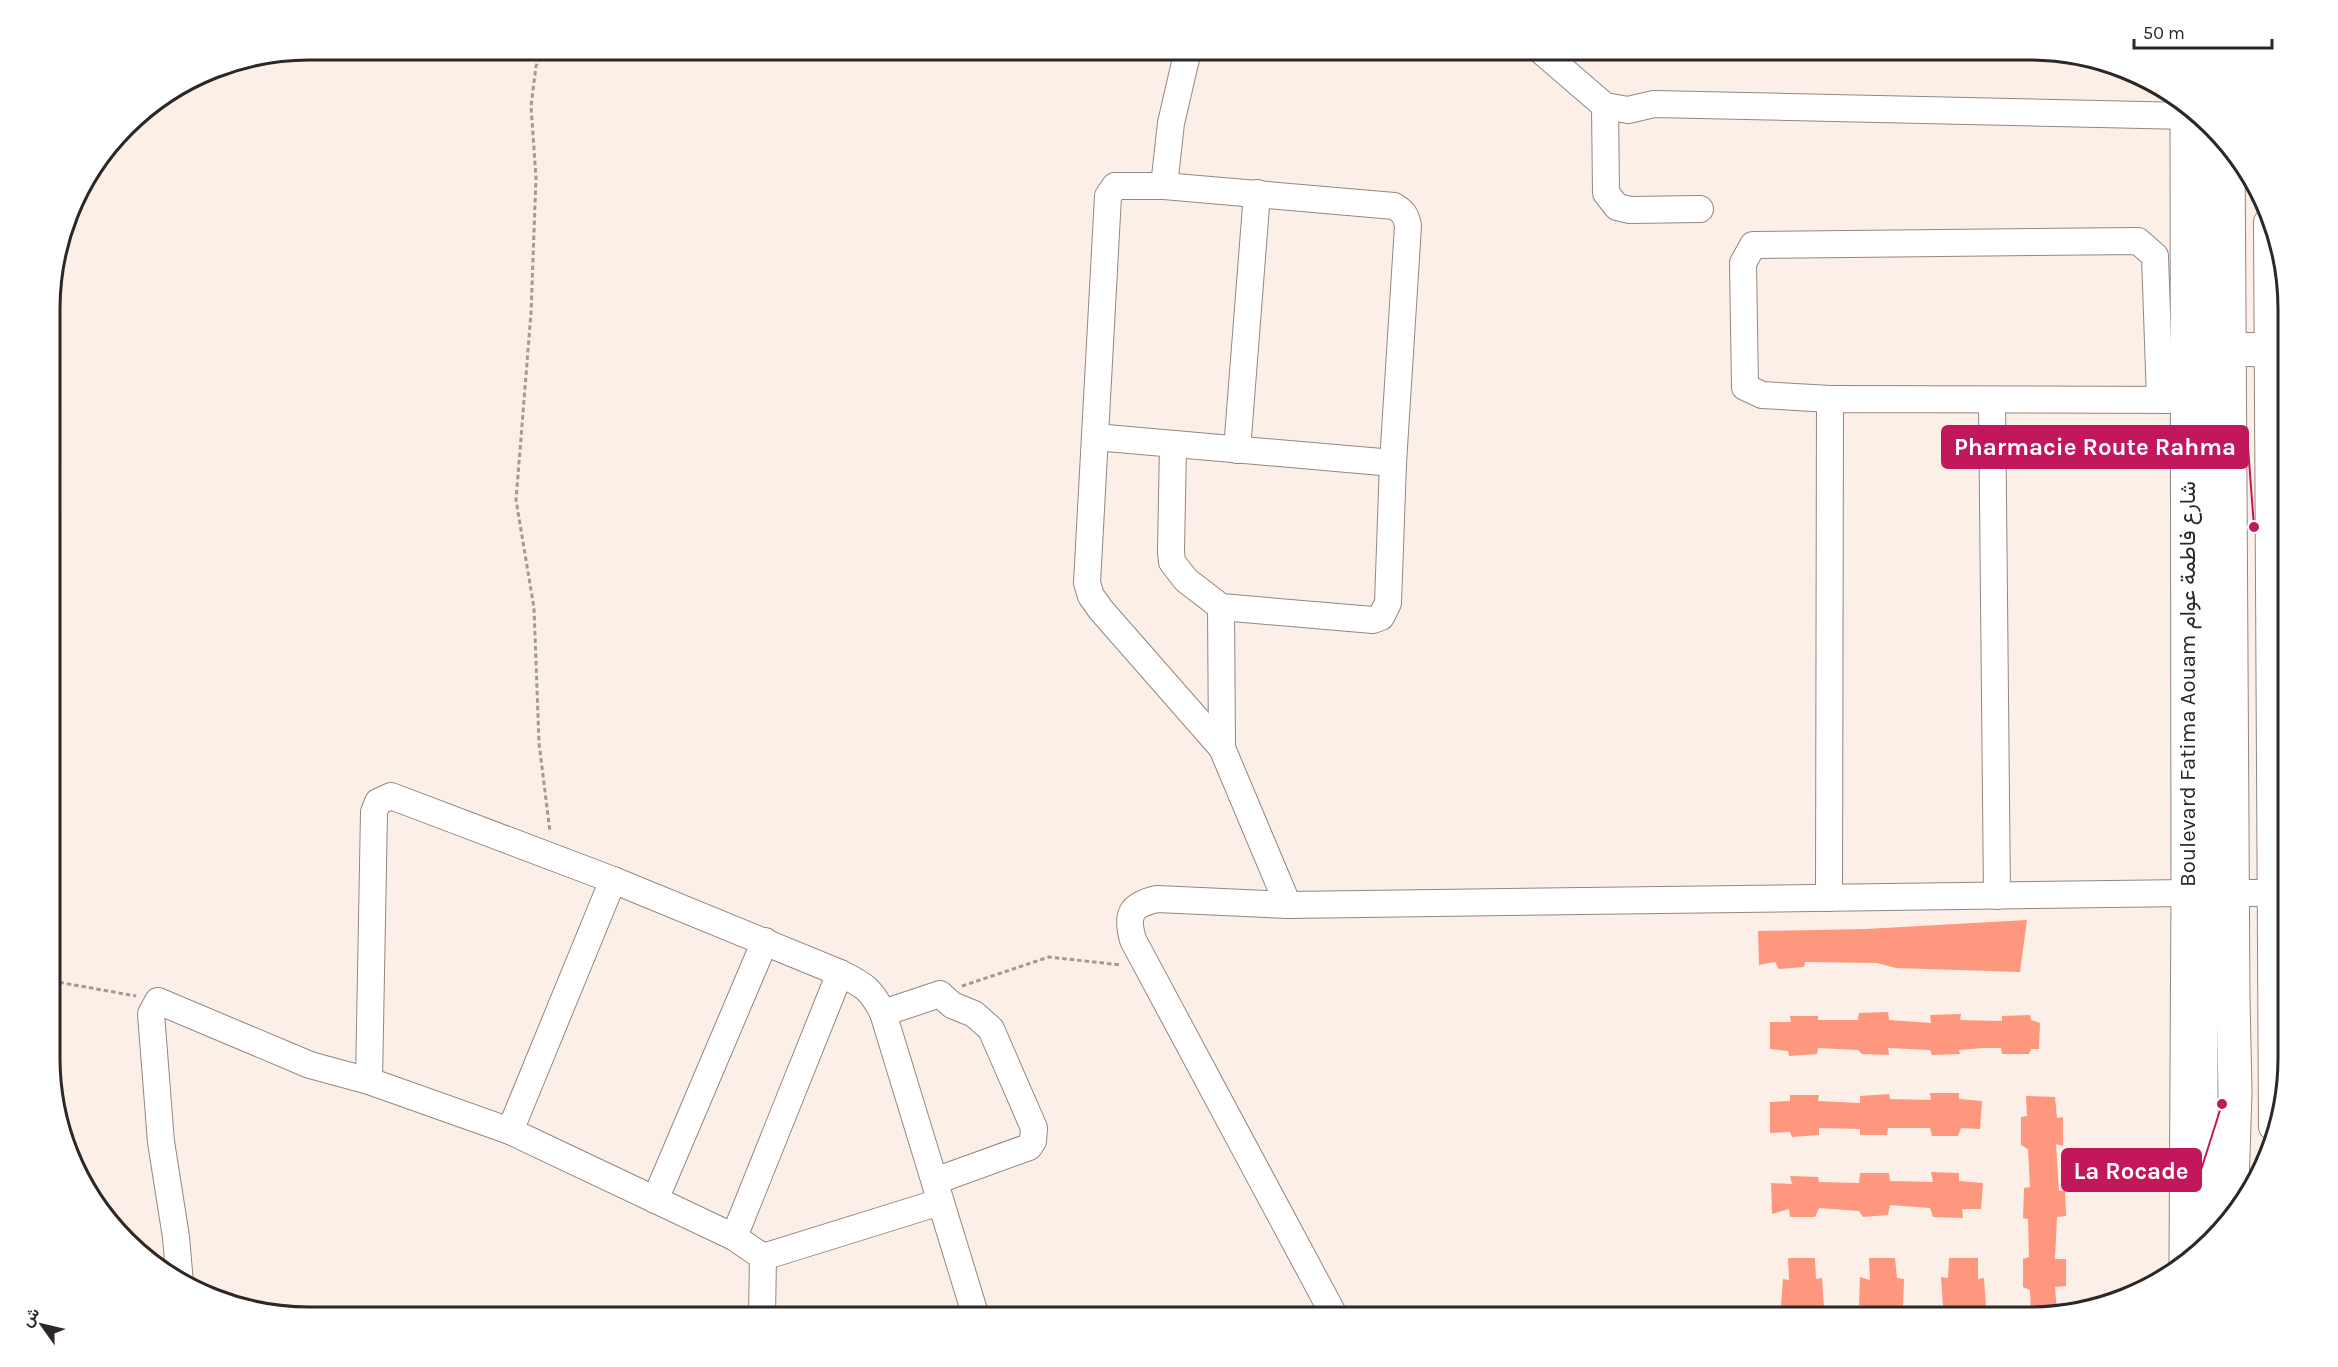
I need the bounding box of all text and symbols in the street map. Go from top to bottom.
scale bar [2134,12,2272,50]
text: 50 m [2143,22,2185,44]
callout: Pharmacie Route Rahma [1942,426,2248,468]
text: Pharmacie Route Rahma [1954,433,2236,461]
street label: Boulevard Fatima Aouam شارع فاطمة عوام [2175,481,2202,887]
callout: La Rocade [2062,1149,2201,1191]
text: La Rocade [2073,1157,2189,1185]
north arrow [12,1295,72,1355]
text: ش [17,1304,43,1330]

